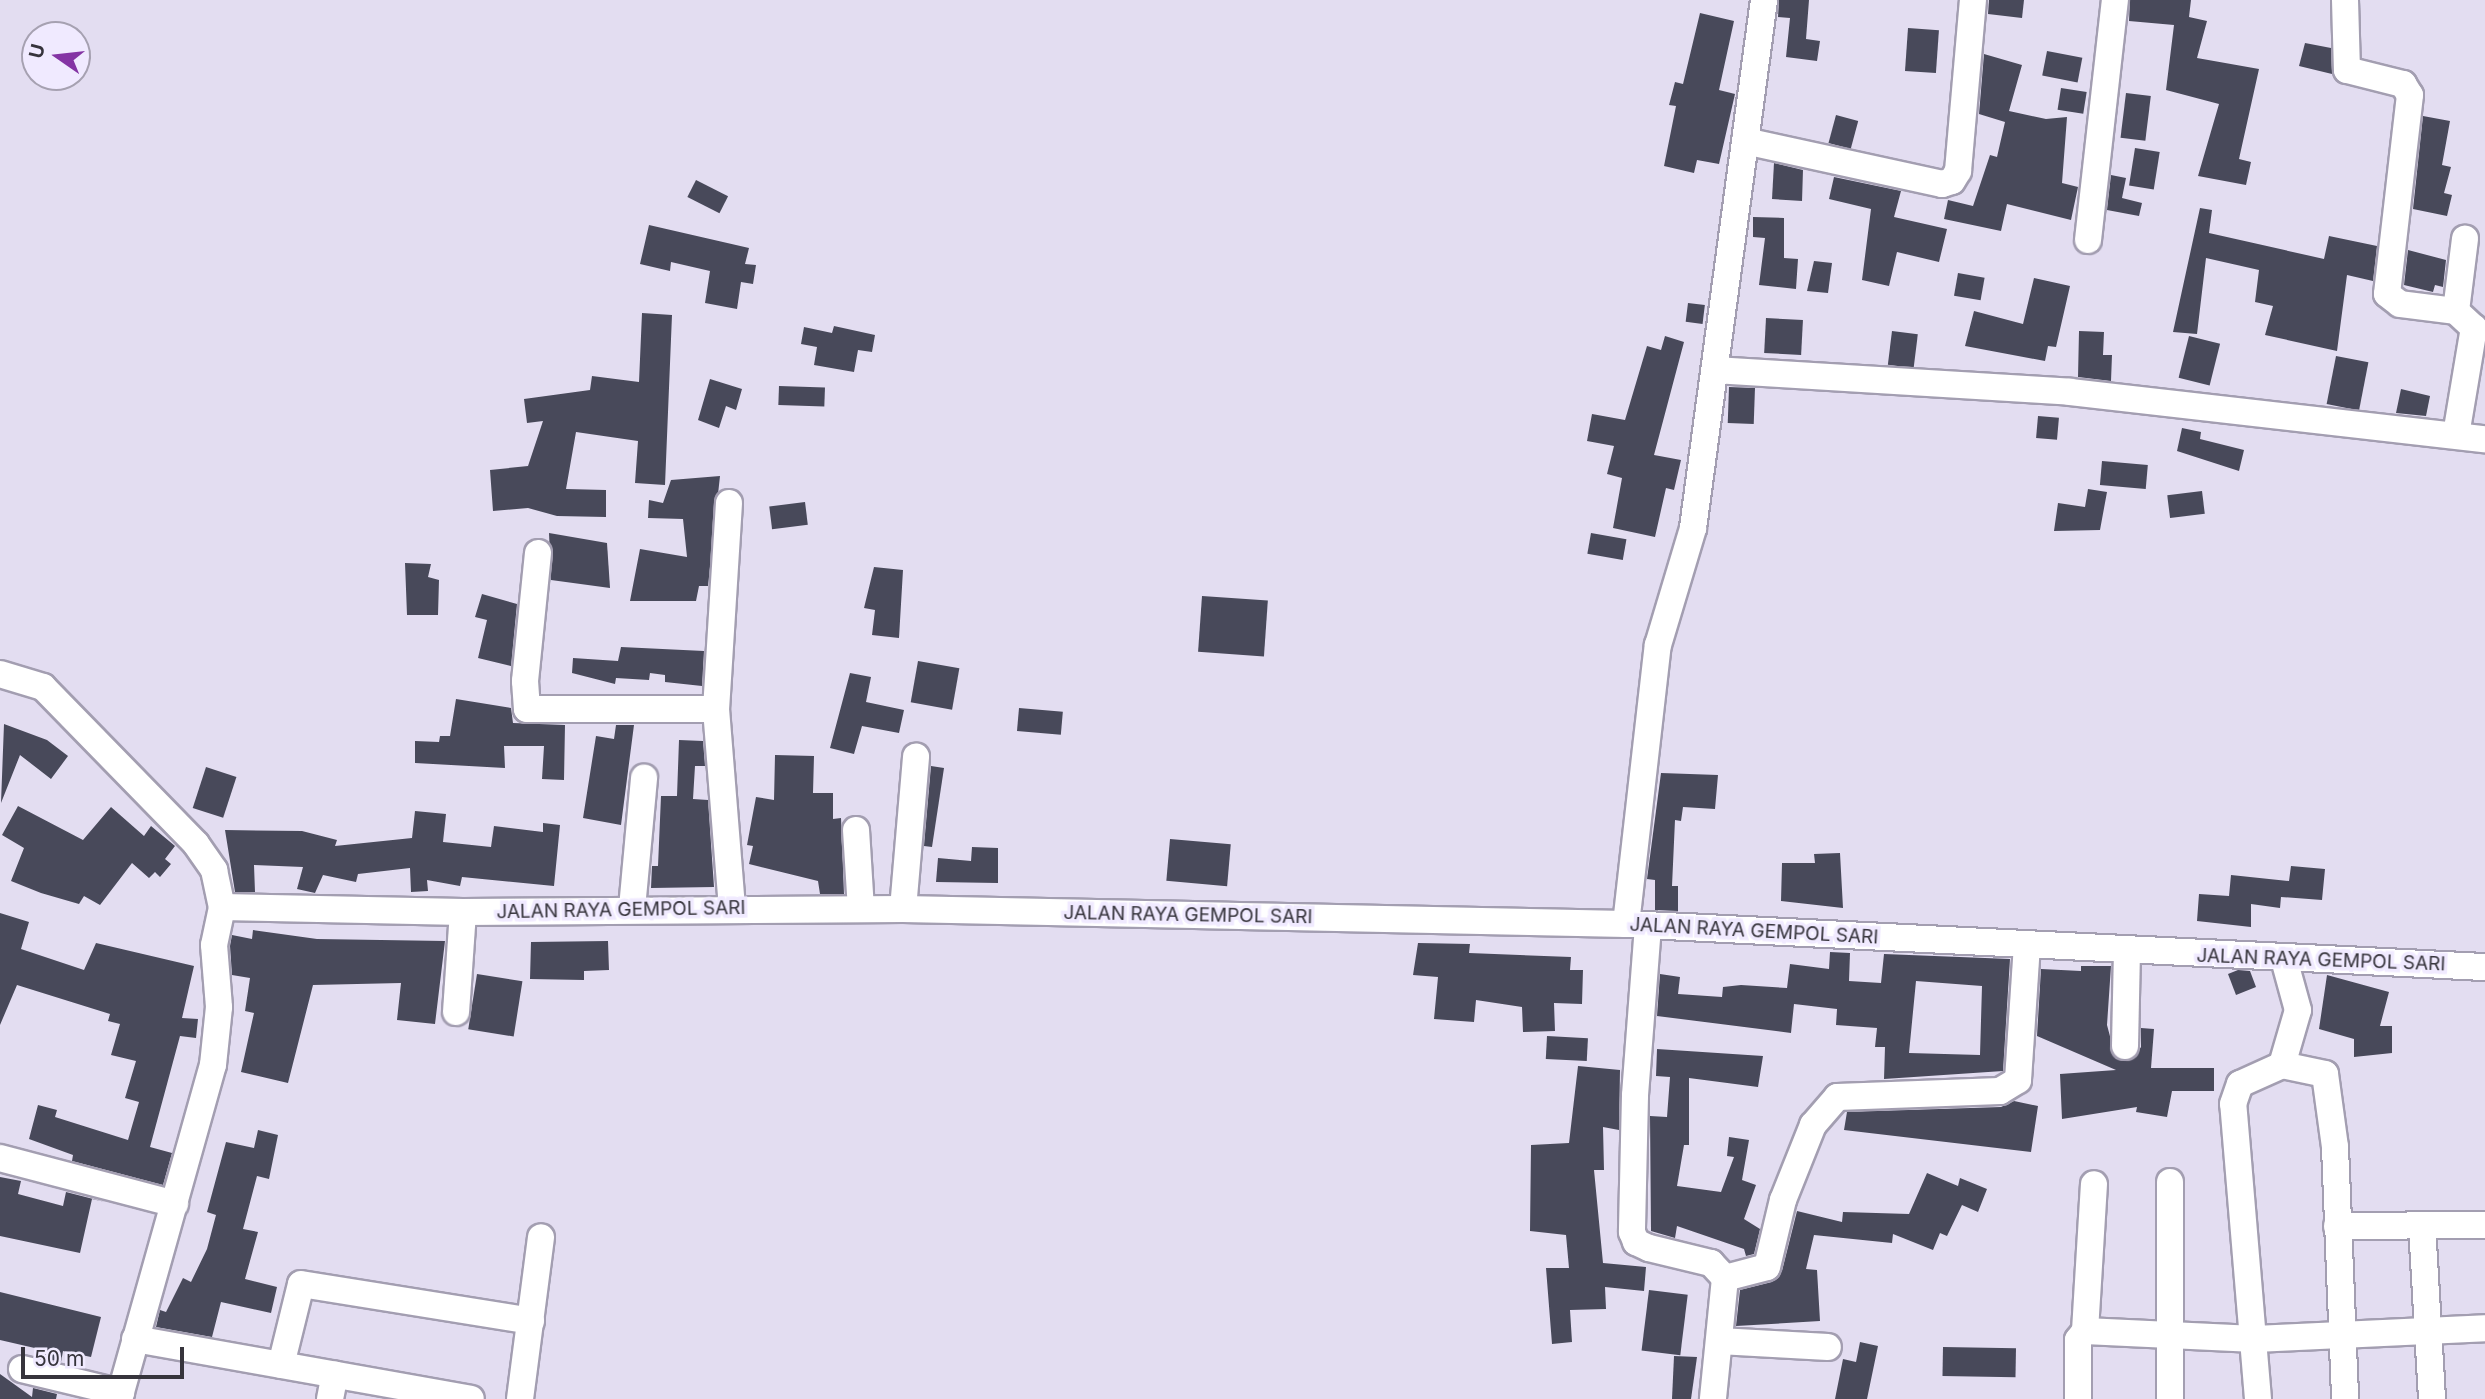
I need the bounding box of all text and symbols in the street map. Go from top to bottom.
north arrow [21,21,91,91]
text: U [24,42,50,61]
street label: JALAN RAYA GEMPOL SARI [496,896,746,924]
street label: JALAN RAYA GEMPOL SARI [1063,901,1313,929]
street label: JALAN RAYA GEMPOL SARI [1629,913,1879,949]
street label: JALAN RAYA GEMPOL SARI [2196,944,2446,976]
scale bar [24,1332,187,1376]
text: 50 m [34,1346,84,1371]

